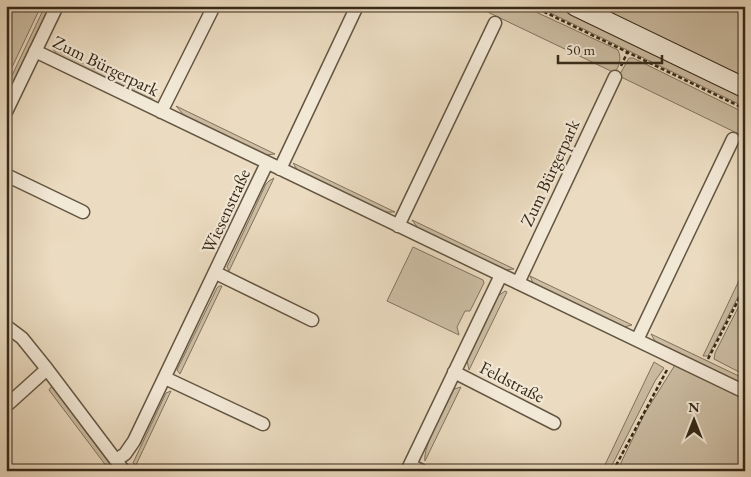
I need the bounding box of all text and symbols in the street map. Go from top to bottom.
street label: Zum Bürgerpark [49,30,164,101]
scale bar [558,32,662,64]
text: 50 m [566,40,595,59]
street label: Zum Bürgerpark [515,115,585,230]
street label: Wiesenstraße [196,165,255,257]
street label: Feldstraße [476,355,549,408]
north arrow [668,394,718,444]
text: N [688,398,700,416]

